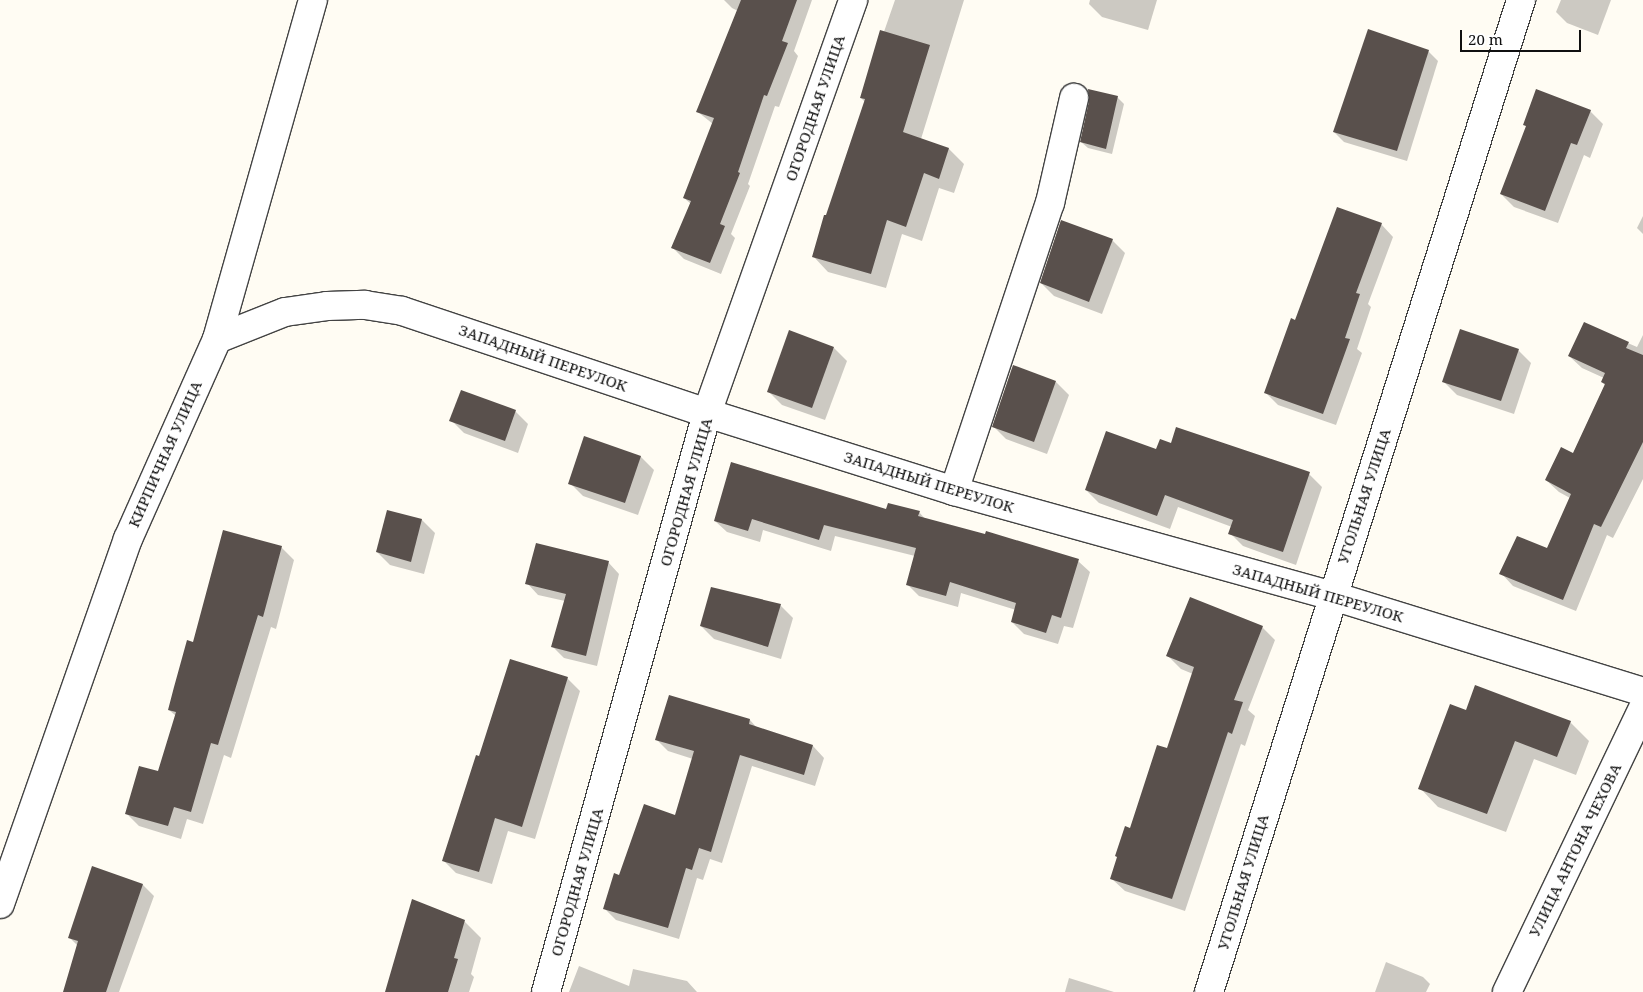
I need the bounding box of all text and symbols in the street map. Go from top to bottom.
scale bar [1463,20,1584,52]
text: 20 m [1468,29,1503,49]
street label: ОГОРОДНАЯ УЛИЦА [781,32,849,184]
street label: ЗАПАДНЫЙ ПЕРЕУЛОК [456,321,630,395]
street label: КИРПИЧНАЯ УЛИЦА [125,378,205,530]
street label: ОГОРОДНАЯ УЛИЦА [656,416,716,568]
street label: УГОЛЬНАЯ УЛИЦА [1334,426,1394,566]
street label: ЗАПАДНЫЙ ПЕРЕУЛОК [842,448,1016,516]
street label: ЗАПАДНЫЙ ПЕРЕУЛОК [1231,560,1405,626]
street label: УЛИЦА АНТОНА ЧЕХОВА [1525,760,1625,940]
street label: ОГОРОДНАЯ УЛИЦА [547,806,607,958]
street label: УГОЛЬНАЯ УЛИЦА [1214,812,1272,952]

